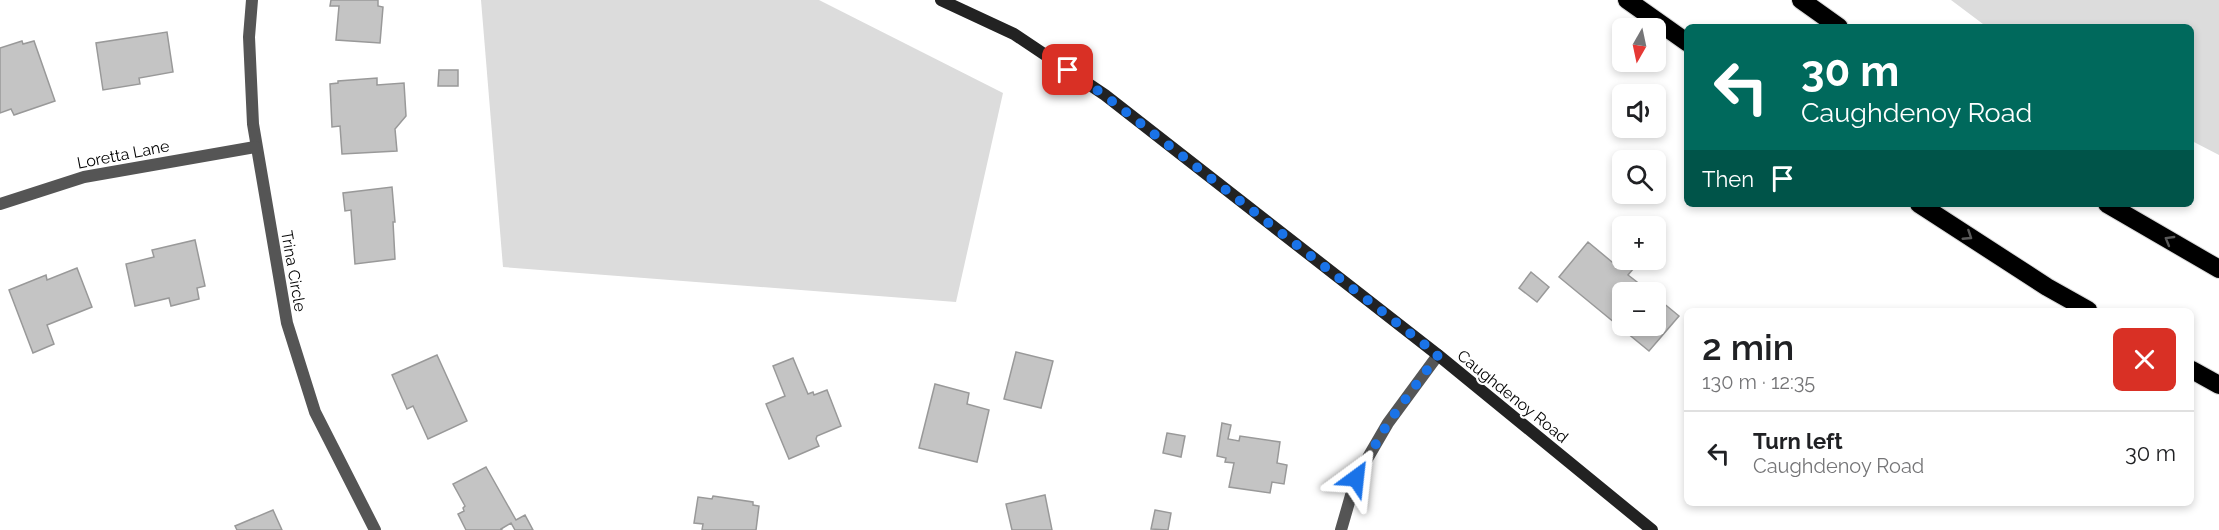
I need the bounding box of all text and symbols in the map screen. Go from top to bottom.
north arrow [1612,18,1666,72]
map controls [1612,18,1666,336]
pin [1042,44,1093,95]
text: 30 m [1801,47,1899,96]
icon: left [1702,48,1780,126]
icon: arrive [1051,53,1084,86]
button: sound [1612,84,1666,138]
text: Caughdenoy Road [1801,97,2032,128]
street label: Loretta Lane [75,136,171,173]
button: search [1612,150,1666,204]
icon: arrive [1766,162,1799,195]
text: Then [1702,166,1754,192]
button: + [1612,216,1666,270]
street label: Trina Circle [277,229,310,313]
one-way arrow [1962,229,1973,240]
one-way arrow [2164,236,2175,247]
button: − [1612,282,1666,336]
text: 2 min [1702,326,1794,368]
button: close [2113,328,2176,391]
street label: Caughdenoy Road [1453,346,1572,447]
text: 130 m · 12:35 [1702,370,1815,394]
text: Turn left [1753,428,1843,454]
icon: left [1702,437,1735,470]
text: 30 m [2125,440,2176,466]
position arrow [1324,446,1388,510]
text: Caughdenoy Road [1753,454,1924,478]

